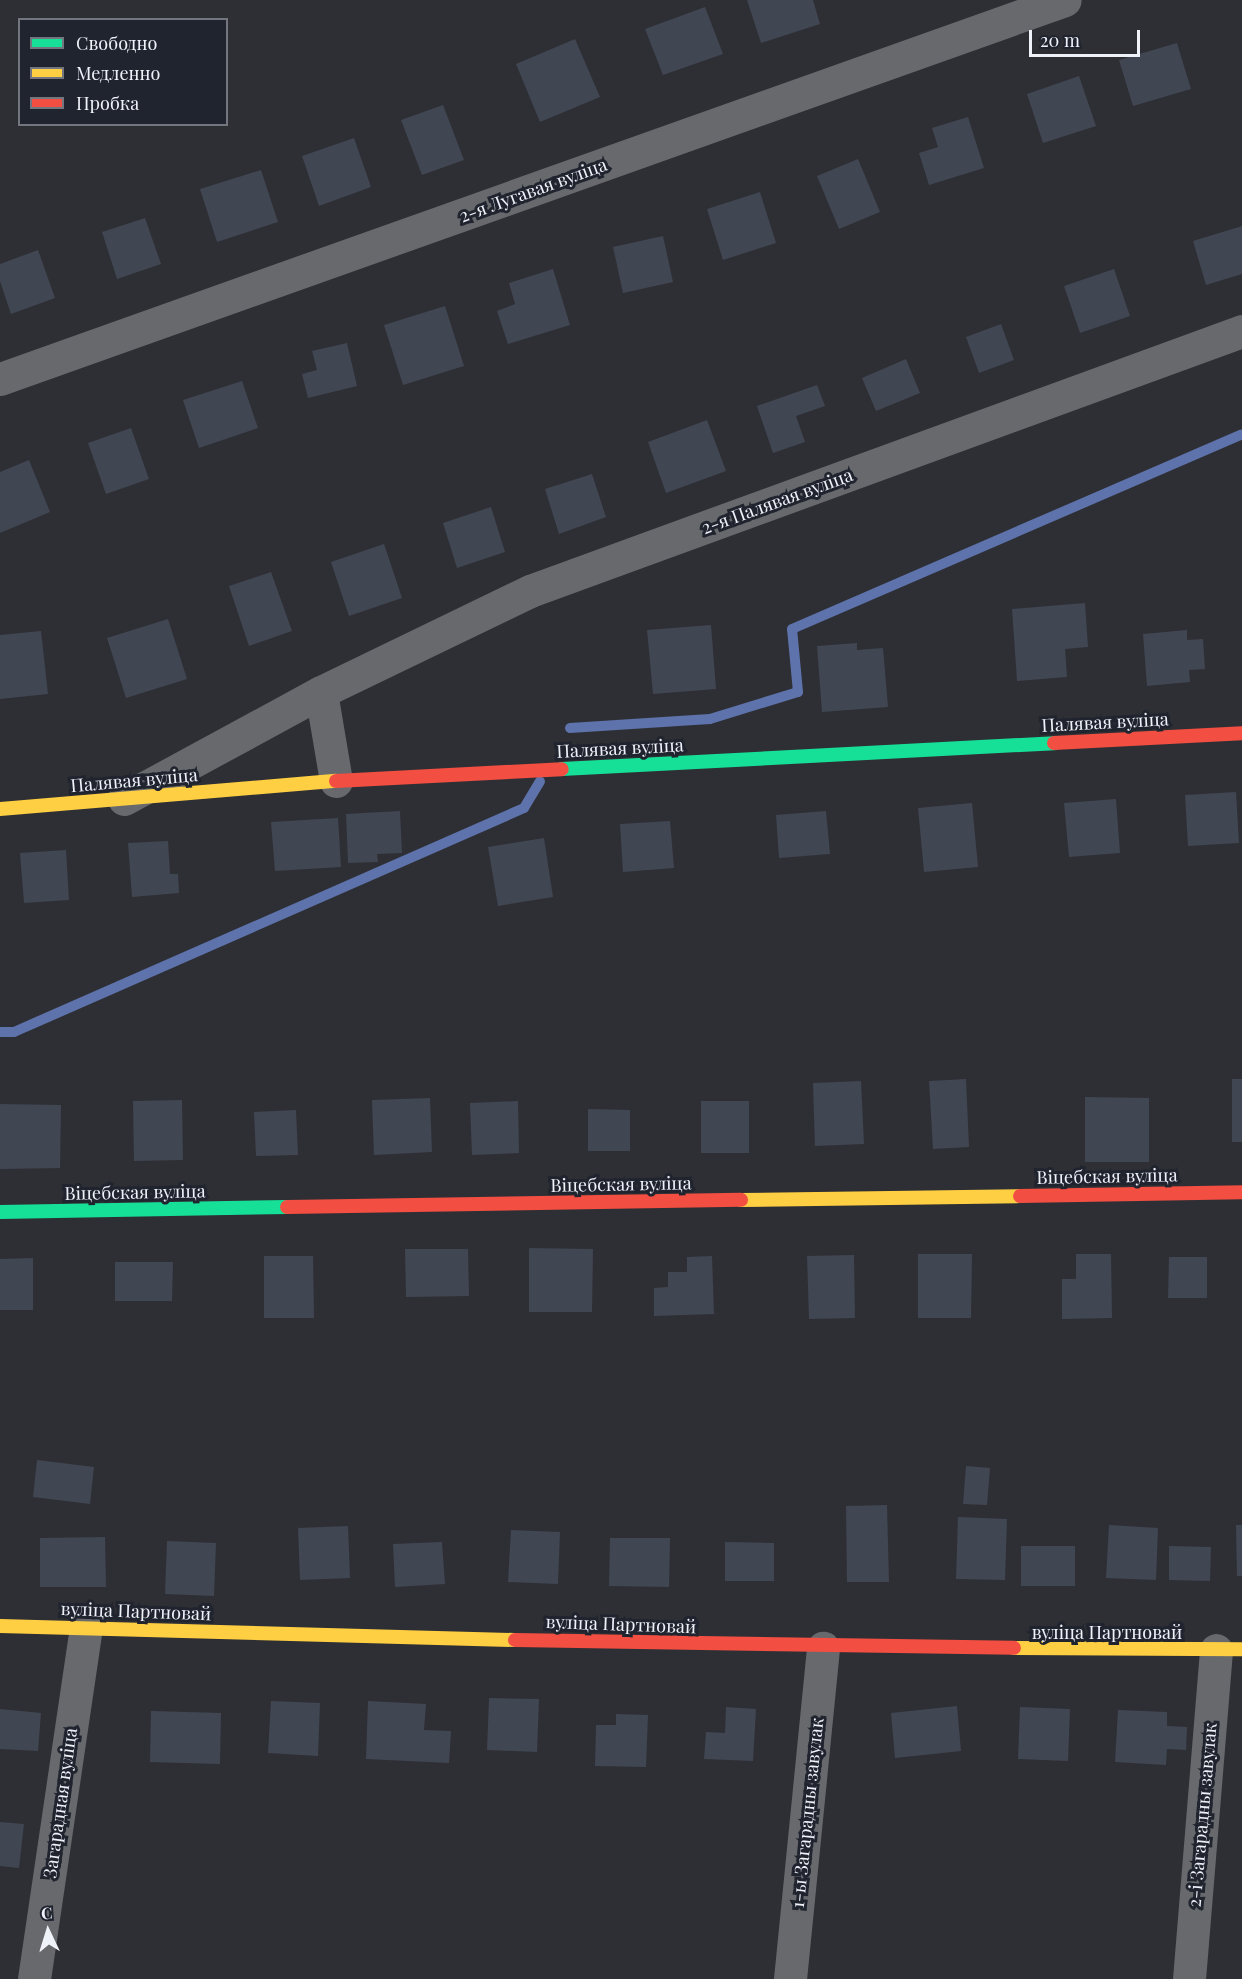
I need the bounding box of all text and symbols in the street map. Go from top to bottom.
legend [18,18,228,126]
scale bar [1032,18,1143,56]
text: 20 m [1040,28,1080,52]
text: Свободно [76,31,157,55]
text: Медленно [76,61,160,85]
text: Пробка [76,91,139,115]
street label: 2-я Лугавая вуліца [456,153,610,227]
street label: 2-я Палявая вуліца [698,464,856,538]
street label: Палявая вуліца [1041,708,1169,736]
street label: Палявая вуліца [556,734,684,762]
street label: Палявая вуліца [70,764,198,796]
street label: Віцебская вуліца [1036,1164,1178,1188]
street label: Віцебская вуліца [550,1172,692,1196]
street label: Віцебская вуліца [64,1180,206,1204]
street label: вуліца Партновай [60,1598,212,1624]
street label: вуліца Партновай [545,1611,697,1637]
street label: вуліца Партновай [1032,1621,1182,1643]
street label: 1-ы Загарадны завулак [786,1717,828,1909]
street label: 2-і Загарадны завулак [1183,1722,1221,1908]
street label: Загарадная вуліца [39,1727,81,1879]
north arrow [18,1901,78,1961]
text: С [40,1902,53,1923]

